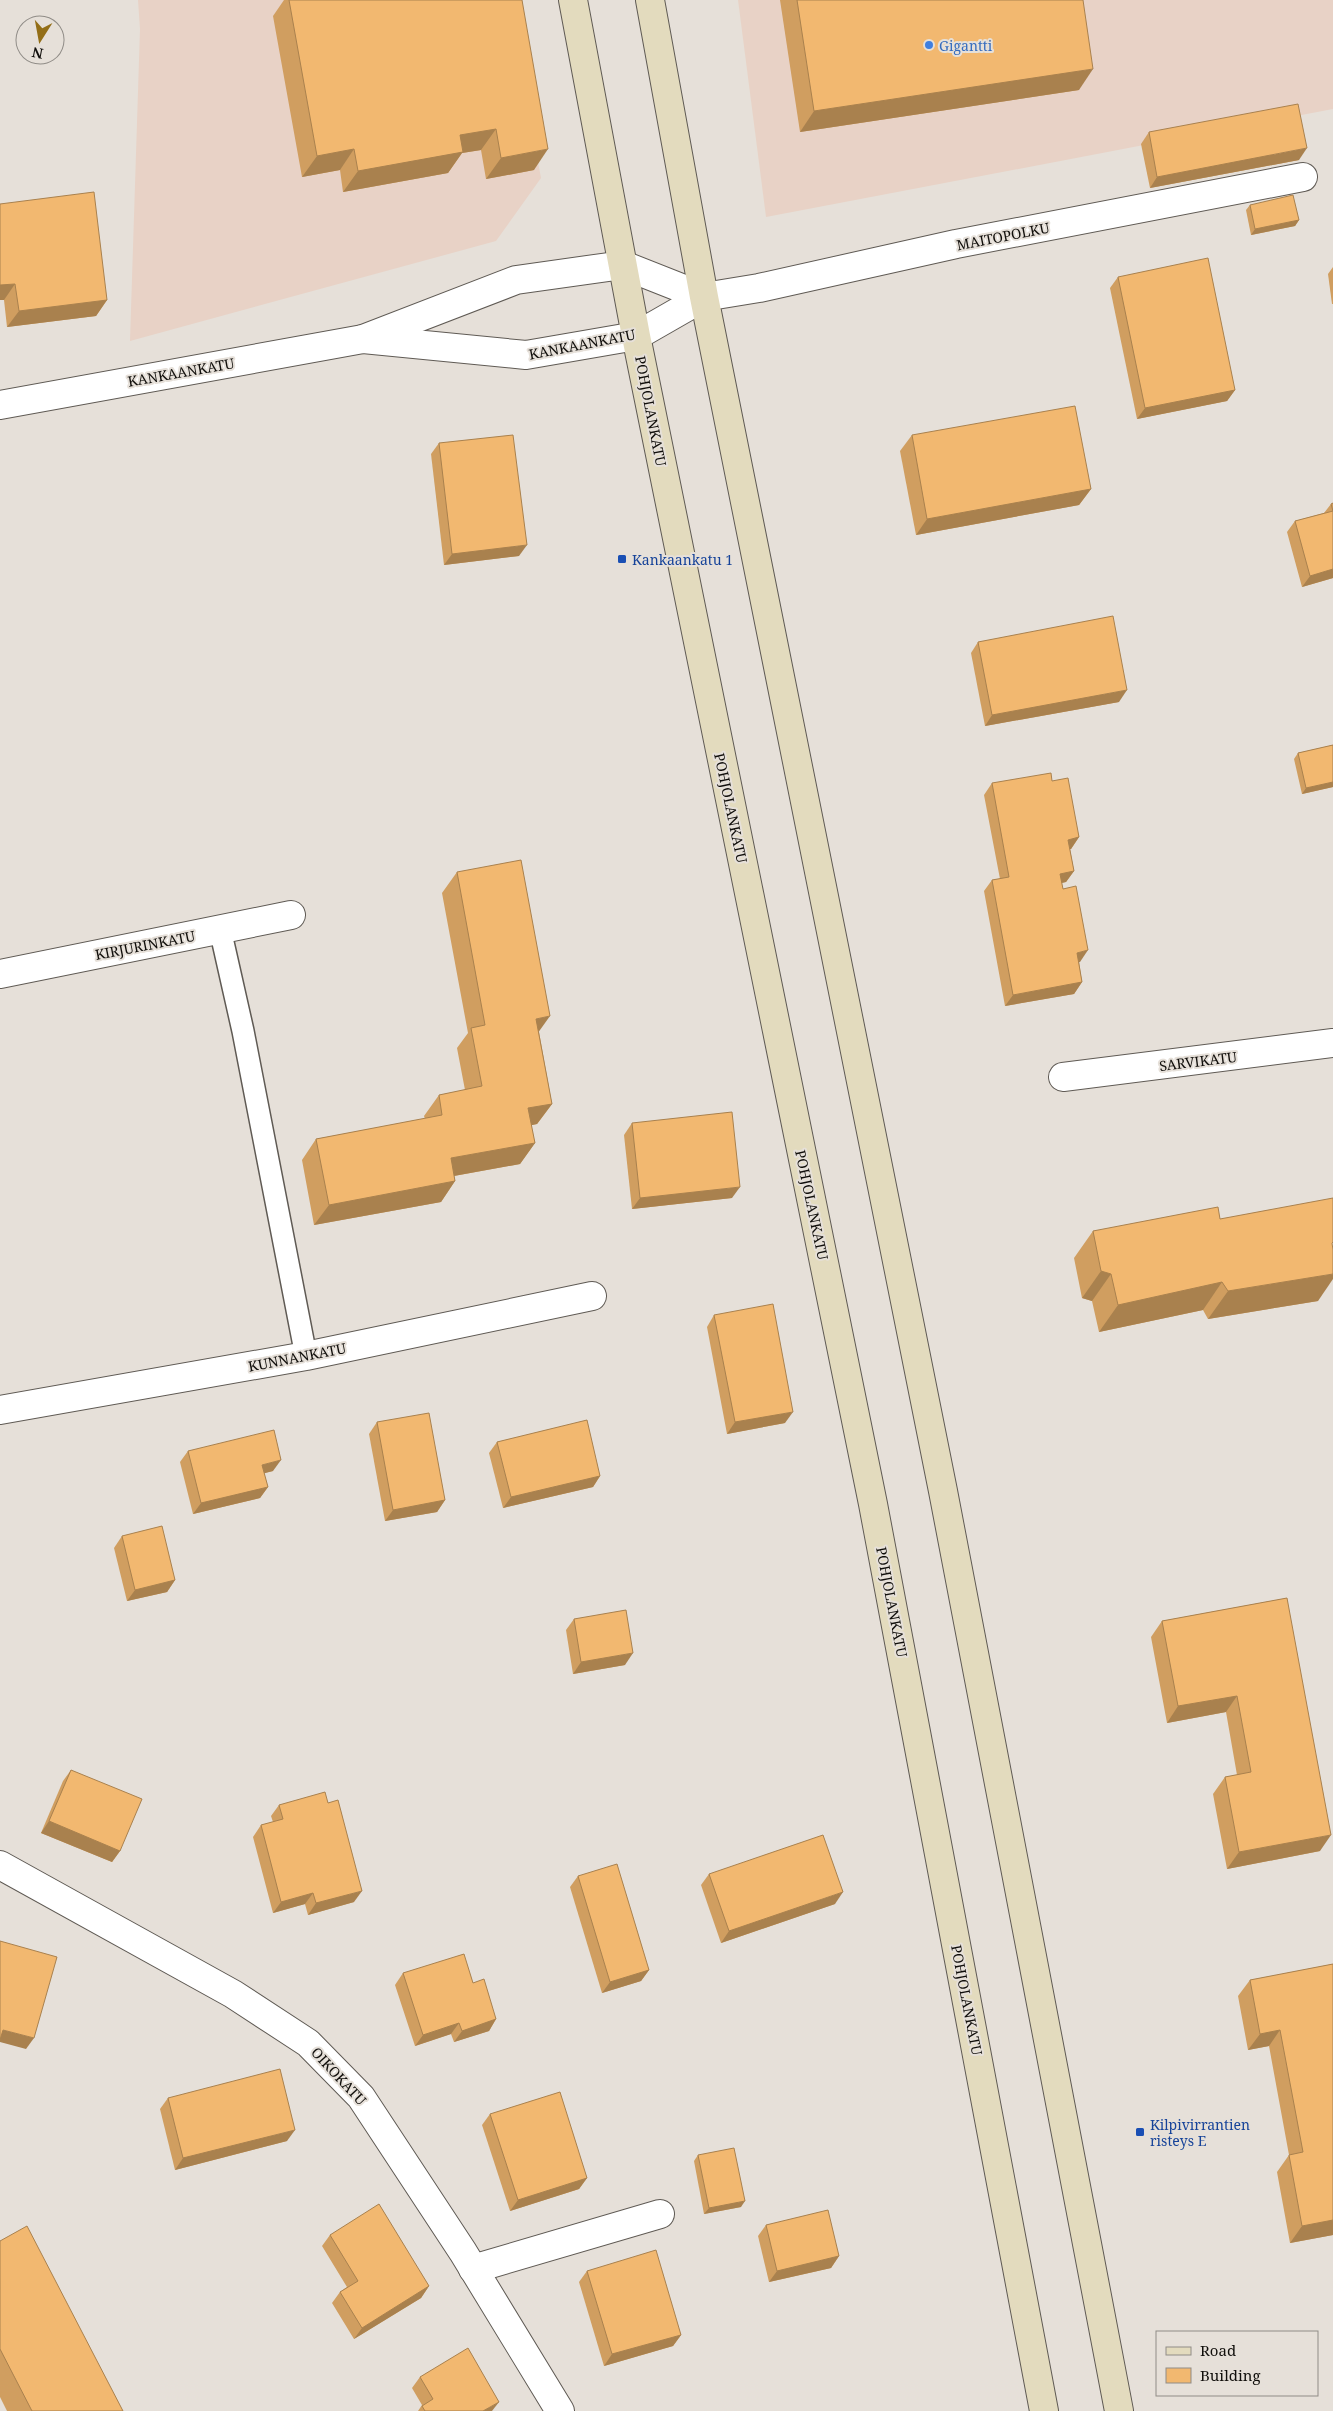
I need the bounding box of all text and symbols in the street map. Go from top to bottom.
north arrow [15,15,65,65]
place label: Gigantti [939,36,993,55]
marker: Gigantti [923,39,935,51]
text: N [30,43,45,64]
street label: MAITOPOLKU [955,218,1051,254]
street label: KANKAANKATU [527,324,637,364]
street label: KANKAANKATU [126,353,236,391]
street label: POHJOLANKATU [631,354,671,468]
place label: Kankaankatu 1 [632,550,733,569]
marker: Kankaankatu 1 [616,553,628,565]
street label: POHJOLANKATU [710,751,752,865]
street label: KIRJURINKATU [93,926,197,964]
street label: SARVIKATU [1158,1047,1238,1075]
street label: POHJOLANKATU [791,1148,833,1262]
street label: KUNNANKATU [246,1338,348,1376]
street label: POHJOLANKATU [872,1545,912,1659]
street label: POHJOLANKATU [947,1943,987,2057]
street label: OIKOKATU [307,2043,371,2109]
place label: Kilpivirrantien risteys E [1150,2115,1250,2150]
marker: Kilpivirrantien risteys E [1134,2126,1146,2138]
legend [1156,2331,1318,2396]
text: Road [1200,2340,1236,2360]
text: Building [1200,2365,1261,2385]

